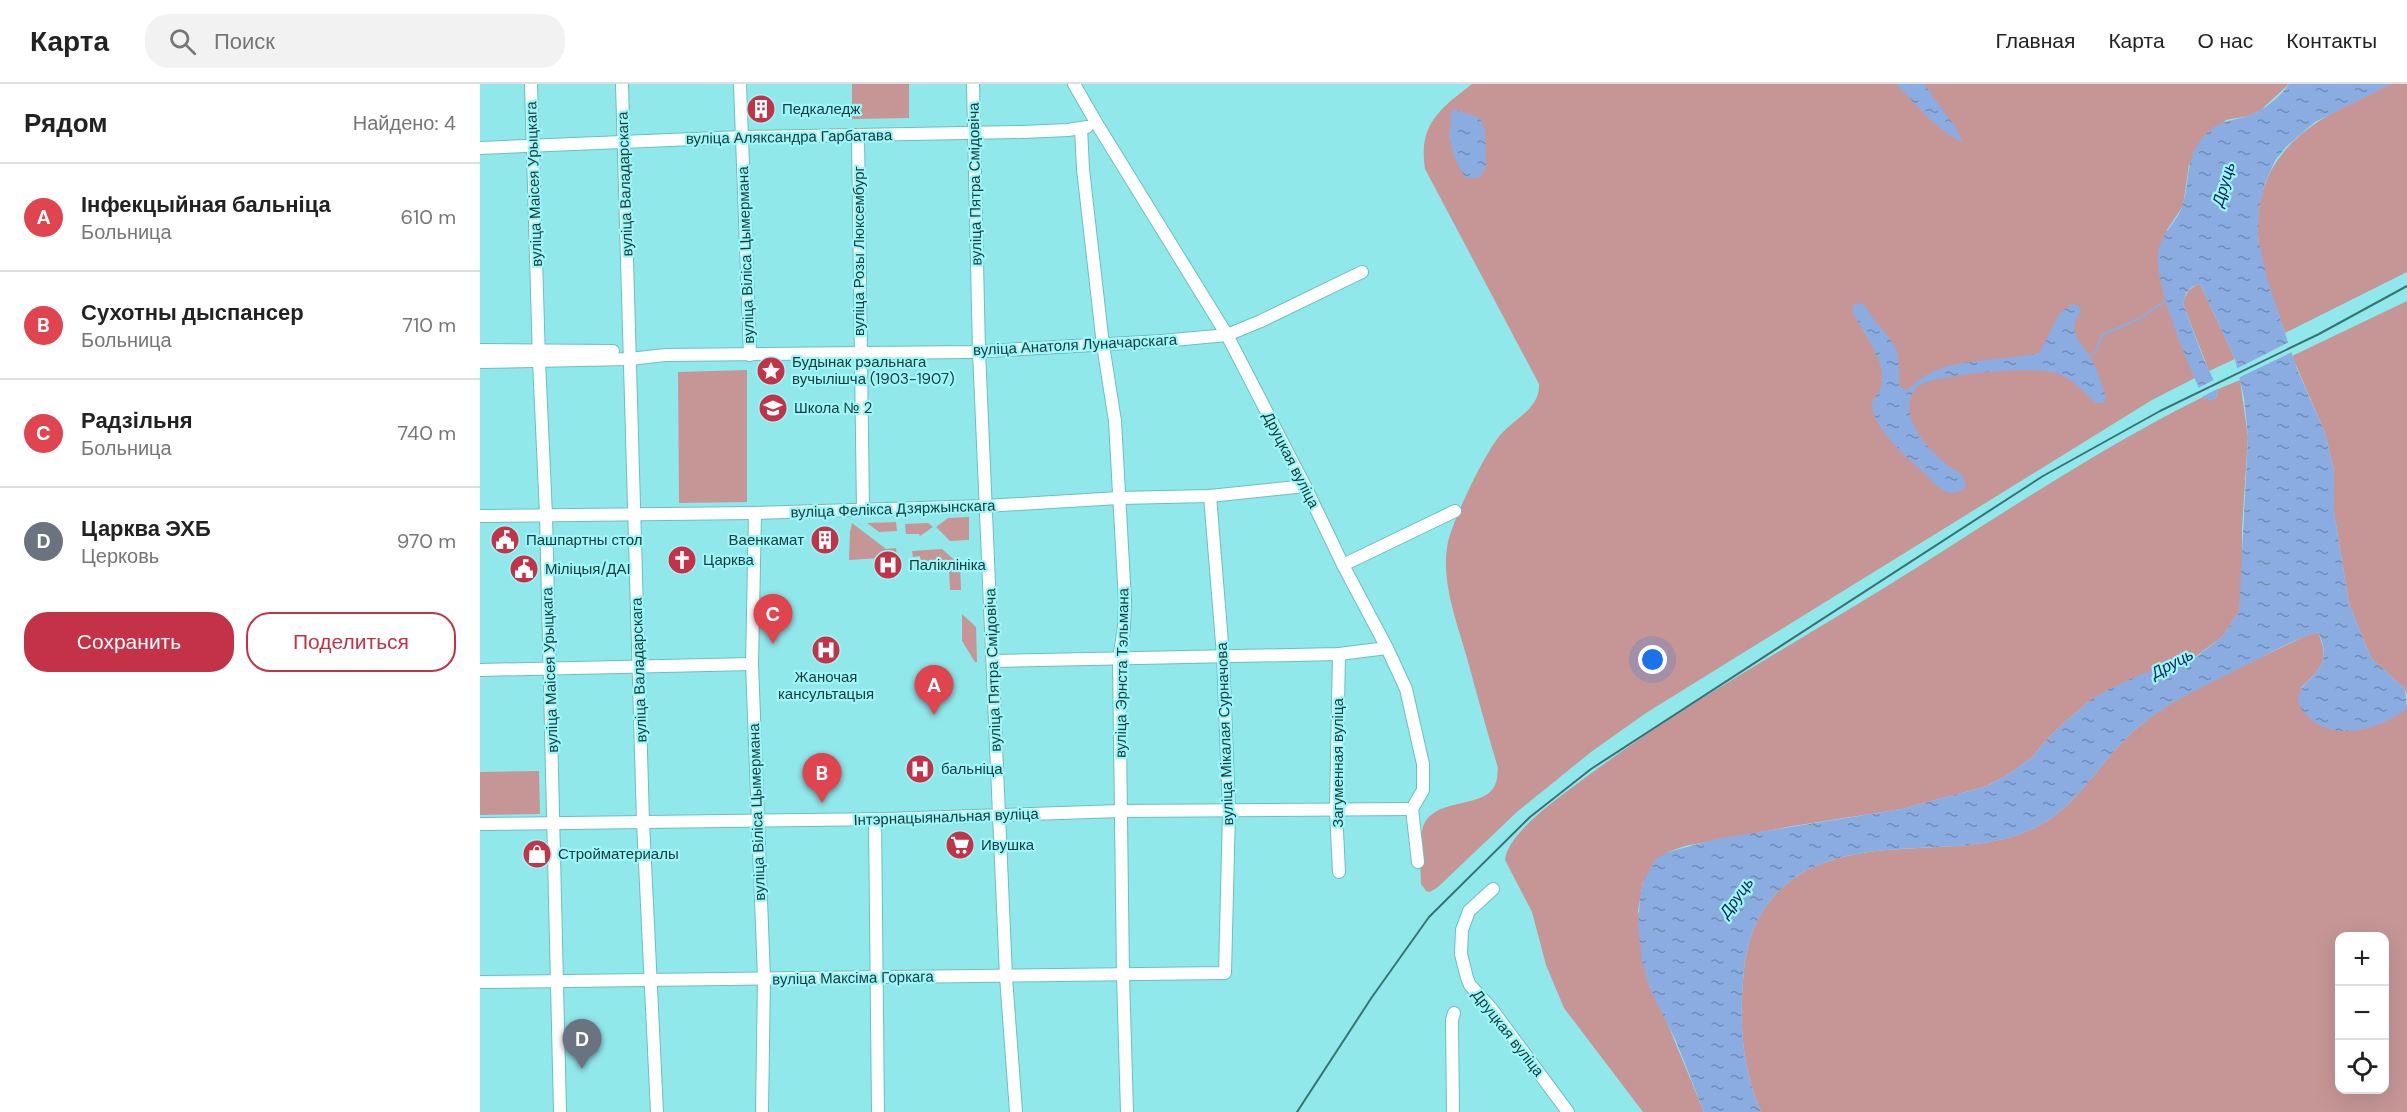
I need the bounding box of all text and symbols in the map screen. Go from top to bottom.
search box [145,14,565,68]
text: Карта [30,23,109,60]
icon: search [166,25,199,58]
text: Поиск [214,27,275,56]
text: Главная [1995,27,2075,55]
text: Карта [2108,27,2165,55]
text: О нас [2198,27,2253,55]
text: Контакты [2286,27,2377,55]
building icon: Педкаледж [745,93,777,125]
place label: Педкаледж [782,99,860,119]
street label: вуліца Маісея Урыцкага [521,100,547,267]
street label: вуліца Пятра Смідовіча [964,102,986,266]
text: Рядом [24,106,107,140]
text: Найдено: 4 [353,110,456,136]
street label: вуліца Валадарскага [612,111,638,257]
street label: вуліца Аляксандра Гарбатава [686,125,893,149]
water label: Друць [2207,160,2240,211]
street label: вуліца Віліса Цымермана [733,165,759,344]
street label: вуліца Розы Люксембург [849,165,869,336]
text: Інфекцыйная бальніца [81,190,331,219]
text: A [36,204,51,230]
text: 610 m [400,204,456,230]
text: Больница [81,219,172,245]
text: Сухотны дыспансер [81,298,304,327]
text: B [37,312,50,338]
text: 710 m [402,312,456,338]
text: Больница [81,327,172,353]
street label: вуліца Анатоля Луначарскага [972,330,1178,360]
place label: Будынак рэальнага вучылішча (1903-1907) [792,352,955,389]
place icon: Будынак рэальнага вучылішча (1903-1907) [755,355,787,387]
school or university icon: Школа № 2 [757,392,789,424]
place label: Школа № 2 [794,398,872,418]
text: Радзільня [81,406,193,435]
street label: Друцкая вуліца [1258,408,1324,512]
text: C [36,420,51,446]
text: 740 m [398,420,456,446]
text: Больница [81,435,172,461]
street label: вуліца Фелікса Дзяржынскага [790,495,996,523]
text: Царква ЭХБ [81,514,211,543]
public building icon: Пашпартны стол [489,524,521,556]
building icon: Ваенкамат [809,524,841,556]
text: D [36,528,51,554]
text: 970 m [397,528,456,554]
place label: Пашпартны стол [526,530,643,550]
place label: Ваенкамат [729,530,804,550]
text: Церковь [81,543,159,569]
church icon: Царква [666,544,698,576]
hospital icon: Паліклініка [872,549,904,581]
place label: Царква [703,550,754,570]
public building icon: Міліцыя/ДАІ [508,553,540,585]
place label: Паліклініка [909,555,987,575]
place label: Міліцыя/ДАІ [545,559,631,579]
street label: вуліца Маісея Урыцкага [537,586,563,753]
street label: вуліца Пятра Смідовіча [980,587,1006,752]
street label: вуліца Эрнста Тэльмана [1111,587,1133,758]
pin: C [754,594,792,644]
street label: вуліца Валадарскага [626,597,652,743]
button: Сохранить [24,612,234,672]
button: Поделиться [246,612,456,672]
hospital icon: Жаночая кансультацыя [810,634,842,666]
street label: вуліца Мікалая Сурначова [1212,641,1238,826]
water label: Друць [2146,644,2197,684]
your location [1638,645,1667,674]
pin: A [914,666,954,715]
place label: Жаночая кансультацыя [778,667,874,704]
street label: Загуменная вуліца [1328,697,1348,828]
street label: вуліца Віліса Цымермана [744,722,770,901]
hospital icon: бальніца [904,753,936,785]
pin: B [802,754,842,803]
place label: бальніца [941,759,1003,779]
street label: Інтэрнацыянальная вуліца [853,804,1040,830]
supermarket icon: Ивушка [944,829,976,861]
place label: Ивушка [981,835,1035,855]
shop icon: Стройматериалы [521,838,553,870]
place label: Стройматериалы [558,844,679,864]
water label: Друць [1713,873,1758,923]
map controls [2335,932,2389,1094]
button: + [2335,932,2389,986]
street label: вуліца Максіма Горкага [772,967,935,989]
street label: Друцкая вуліца [1468,985,1549,1081]
button: − [2335,986,2389,1040]
pin: D [562,1020,602,1069]
button: locate [2335,1040,2389,1094]

